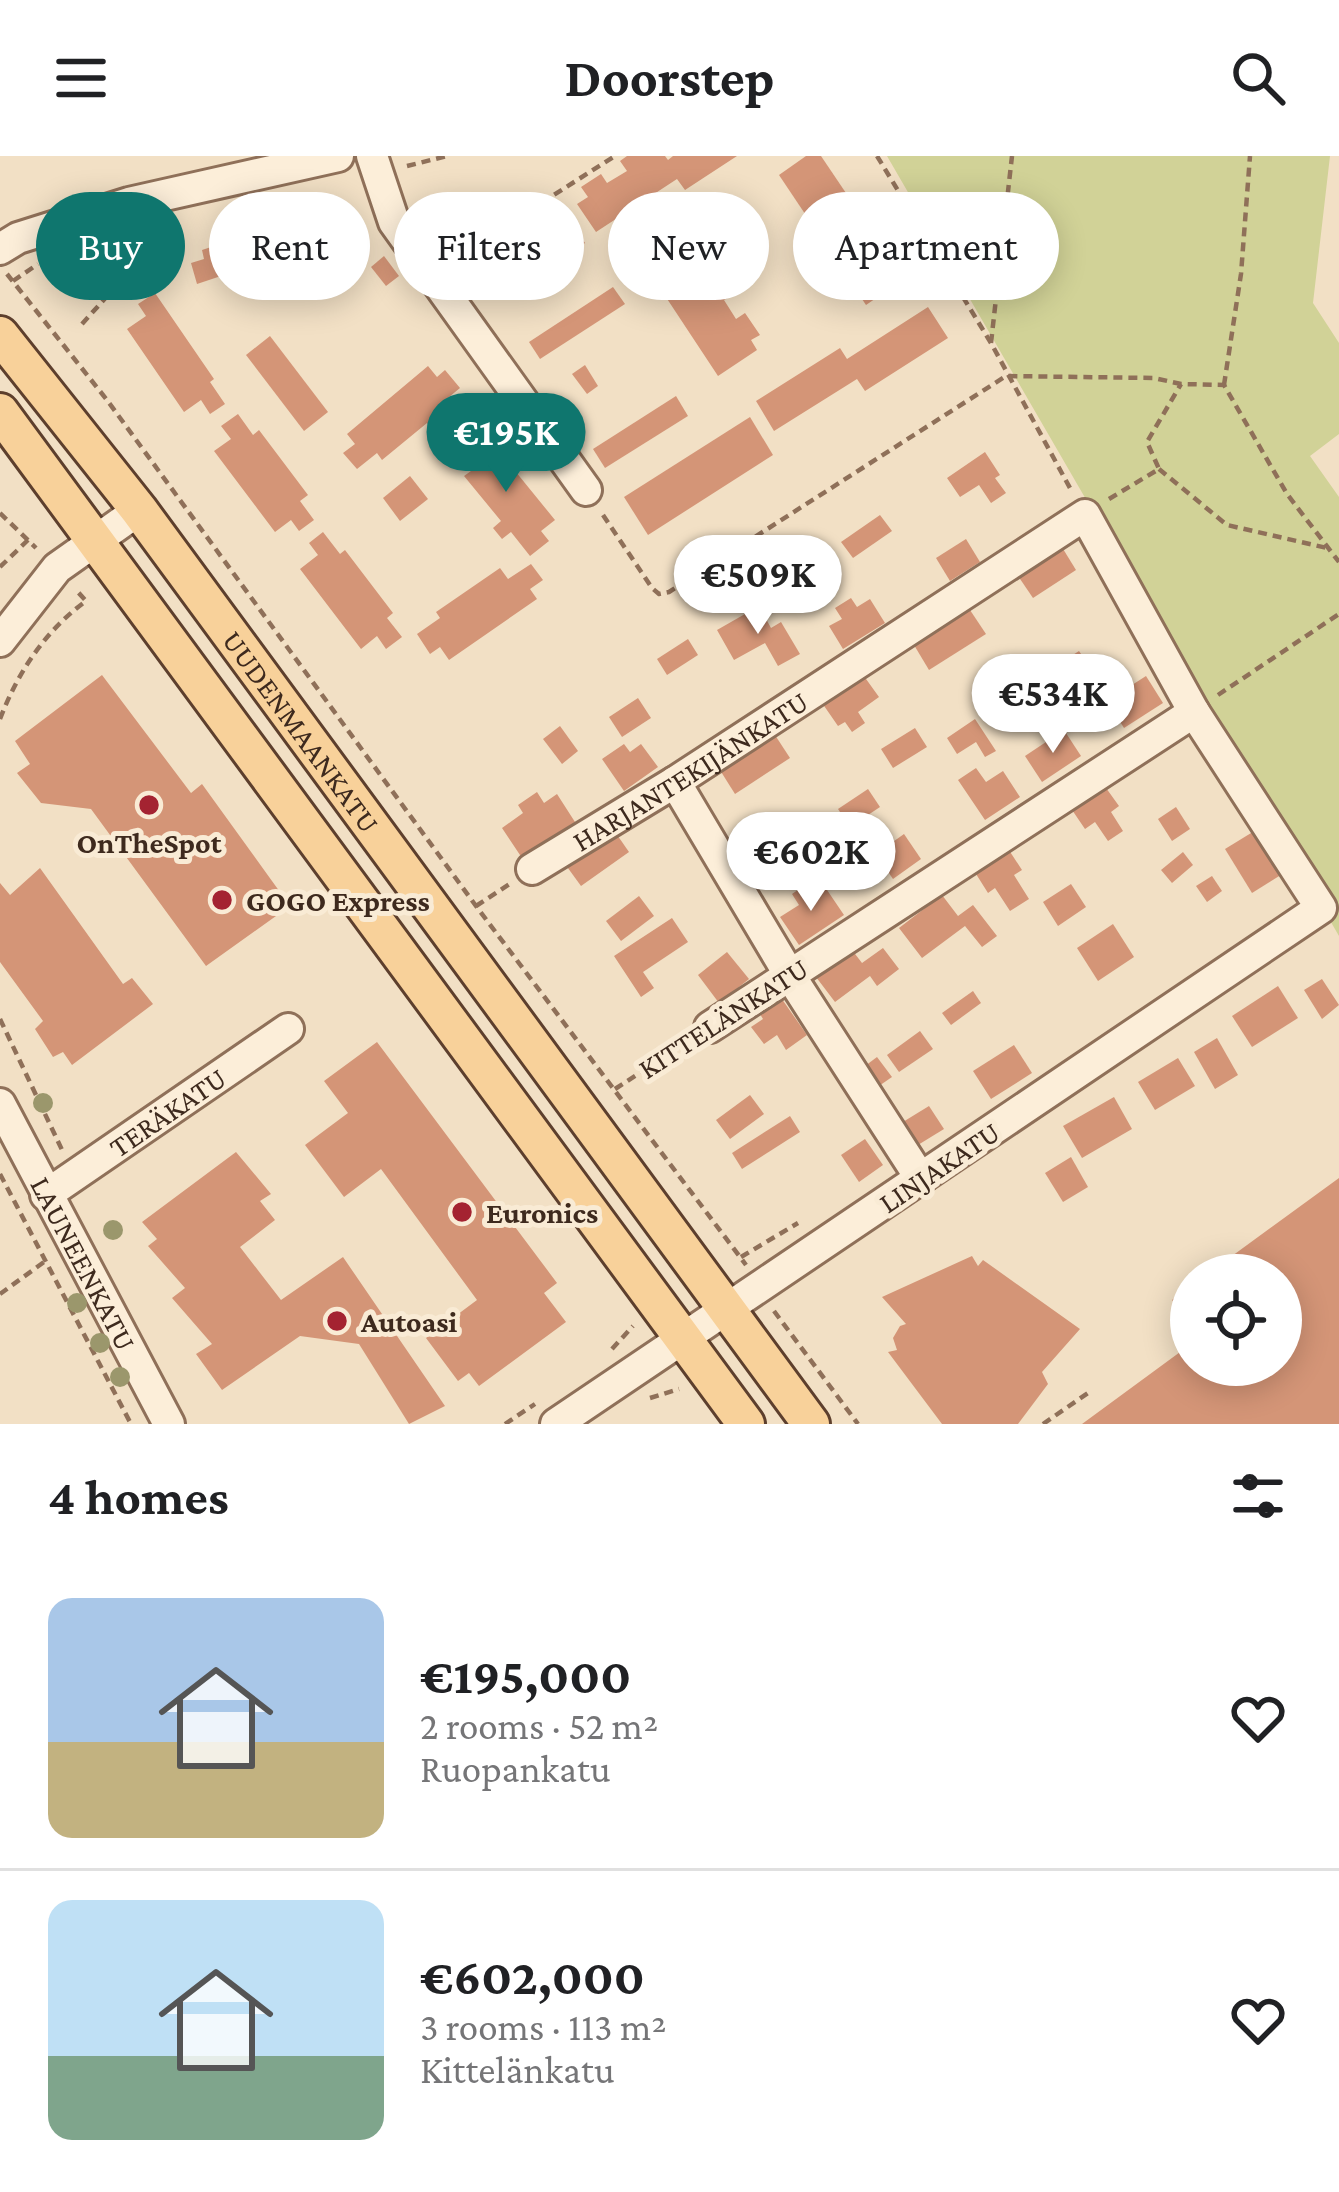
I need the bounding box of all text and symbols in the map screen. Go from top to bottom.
icon: menu [48,45,114,111]
icon: search [1225,45,1291,111]
text: Doorstep [564,48,775,108]
chip: Buy [36,192,185,300]
chip: Rent [209,192,370,300]
chip: Filters [394,192,584,300]
chip: New [608,192,769,300]
chip: Apartment [793,192,1059,300]
pin: €195K [422,393,590,495]
text: €195K [454,410,558,453]
pin: €509K [674,535,842,637]
text: €509K [701,552,815,595]
street label: UUDENMAANKATU [217,624,387,838]
pin: €534K [969,654,1137,756]
text: €534K [999,671,1107,714]
street label: HARJANTEKIJÄNKATU [566,684,814,857]
marker: OnTheSpot [136,792,162,818]
pin: €602K [727,812,895,914]
place label: OnTheSpot [77,826,222,859]
text: €602K [754,829,868,872]
place label: GOGO Express [246,884,430,917]
marker: GOGO Express [209,887,235,913]
street label: KITTELÄNKATU [632,951,814,1085]
street label: TERÄKATU [103,1060,232,1163]
street label: LINJAKATU [873,1115,1005,1219]
street label: LAUNEENKATU [25,1171,143,1356]
place label: Euronics [486,1196,598,1229]
marker: Euronics [449,1199,475,1225]
map controls [1170,1254,1302,1386]
button: locate [1170,1254,1302,1386]
place label: Autoasi [360,1305,457,1338]
marker: Autoasi [324,1308,350,1334]
icon: filters [1225,1463,1291,1529]
text: 4 homes [48,1468,229,1525]
icon: home [144,1646,288,1790]
text: €195,000 [420,1647,631,1704]
icon: heart [1225,1685,1291,1751]
text: 2 rooms · 52 m² [420,1704,658,1747]
text: Ruopankatu [420,1747,611,1790]
icon: home [144,1948,288,2092]
text: €602,000 [420,1948,645,2005]
icon: heart [1225,1987,1291,2053]
text: 3 rooms · 113 m² [420,2005,667,2048]
text: Kittelänkatu [420,2048,615,2091]

